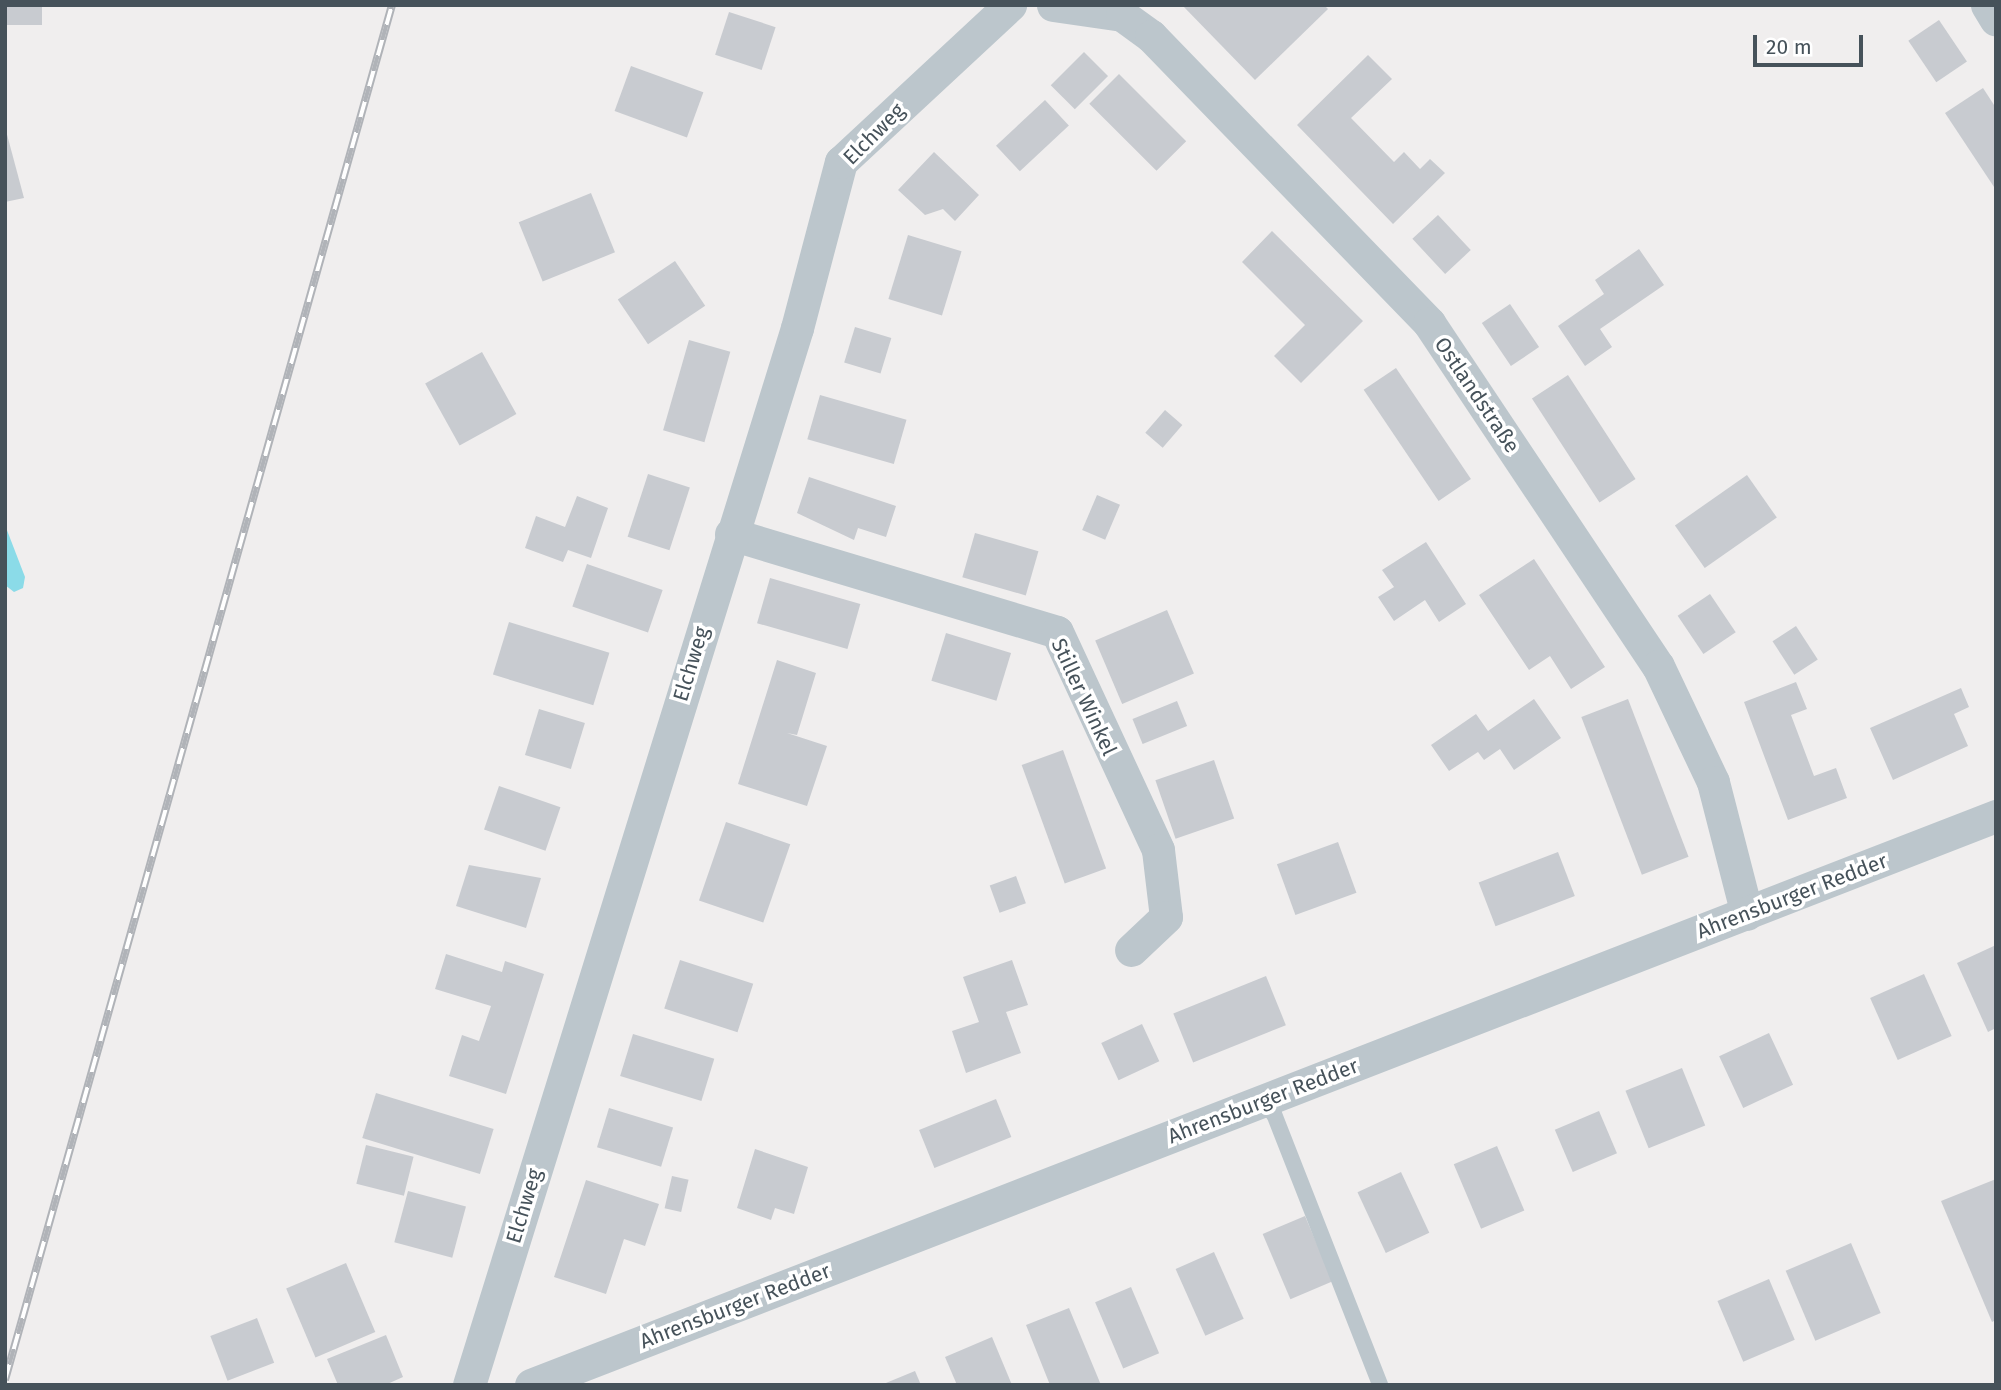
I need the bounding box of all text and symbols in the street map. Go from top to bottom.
scale bar [1756,21,1866,65]
text: 20 m [1766,34,1812,60]
street label: Elchweg [838,98,910,170]
street label: Ostlandstraße [1429,332,1525,458]
street label: Elchweg [668,624,714,704]
street label: Stiller Winkel [1046,635,1122,759]
street label: Ahrensburger Redder [1693,848,1891,944]
street label: Ahrensburger Redder [1164,1053,1362,1149]
street label: Elchweg [501,1166,547,1246]
street label: Ahrensburger Redder [636,1258,834,1354]

